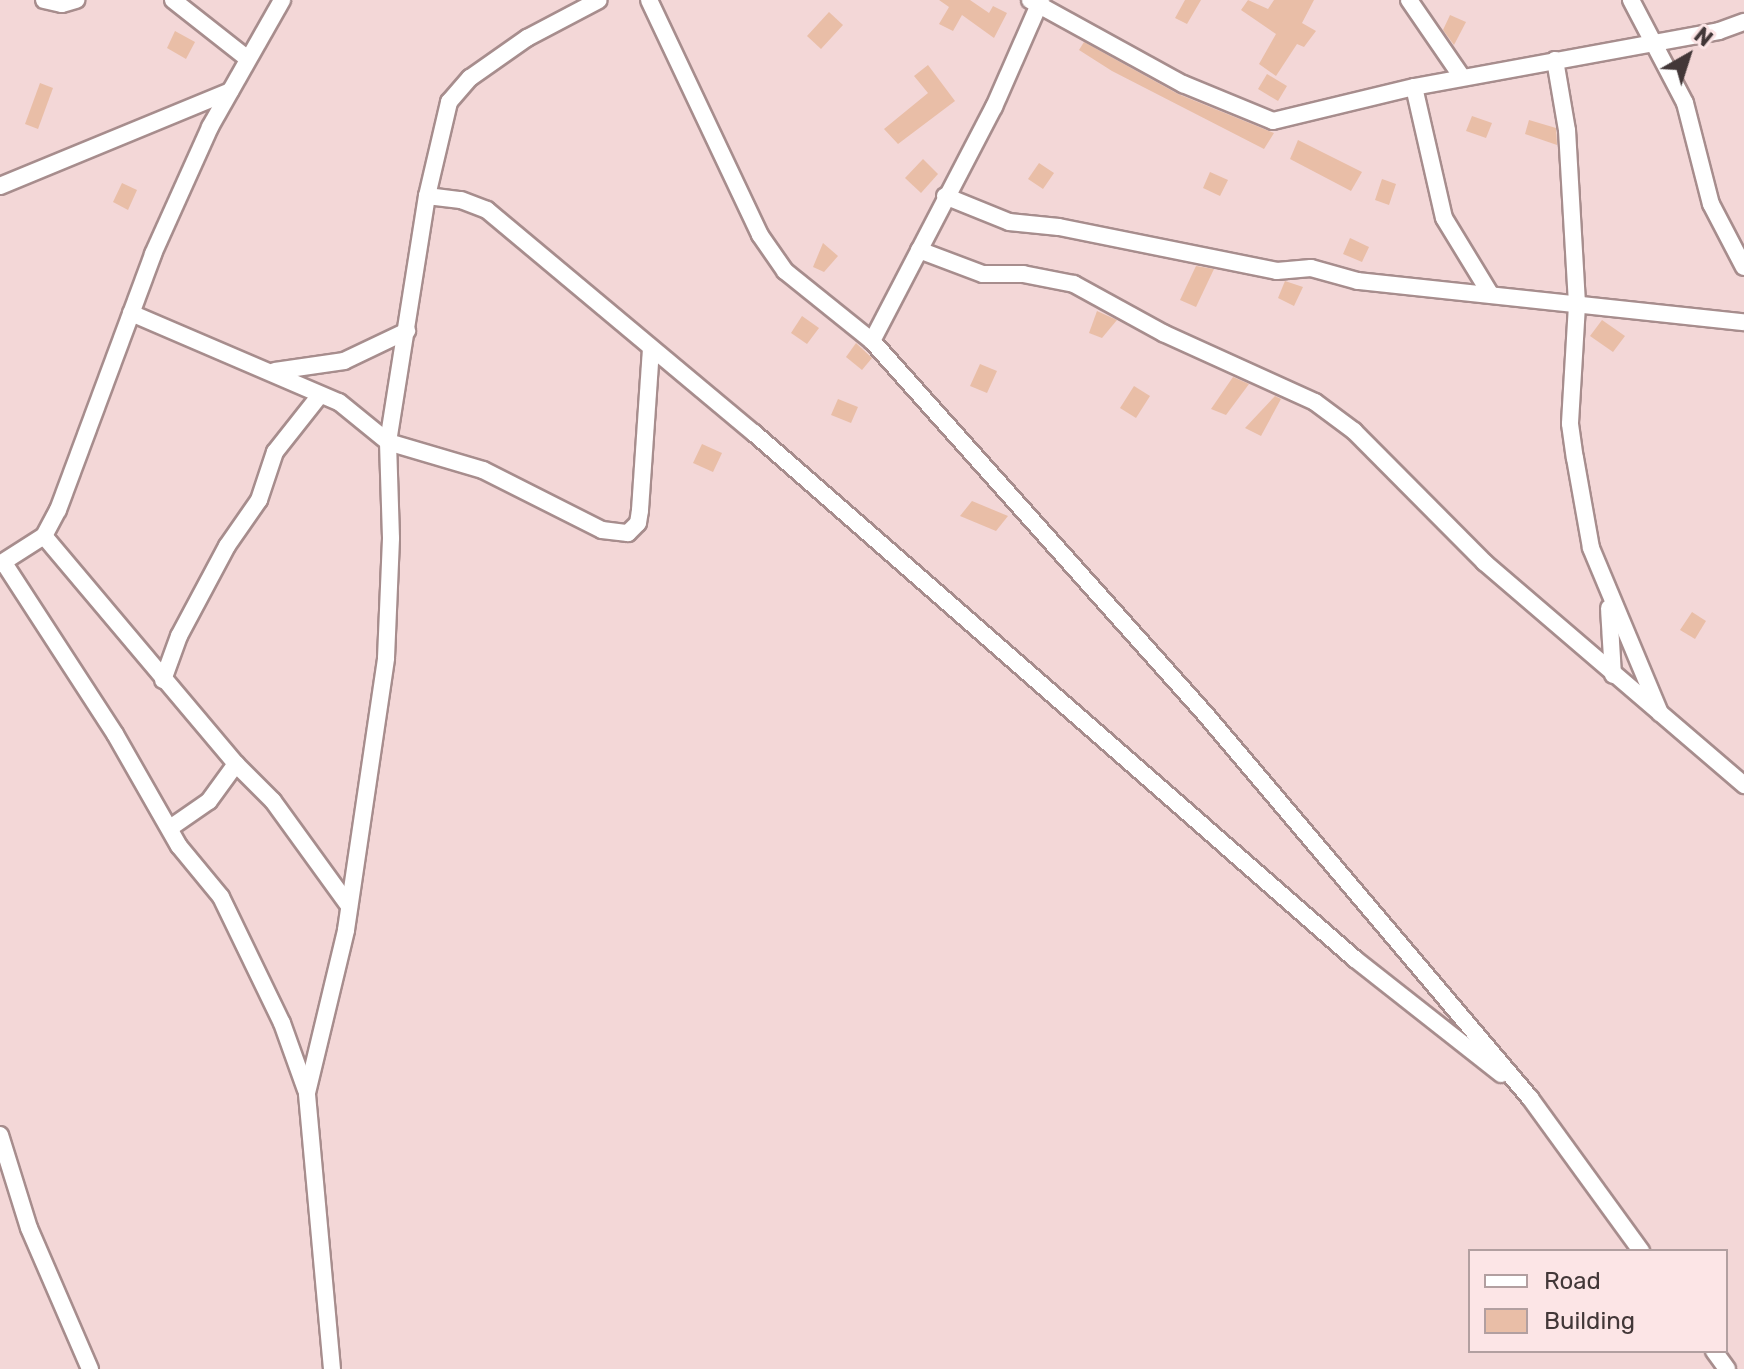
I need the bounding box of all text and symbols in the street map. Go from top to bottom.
north arrow [1648,16,1728,96]
text: N [1689,21,1718,52]
legend [1468,1249,1728,1353]
text: Road [1544,1267,1601,1295]
text: Building [1544,1307,1635,1335]

